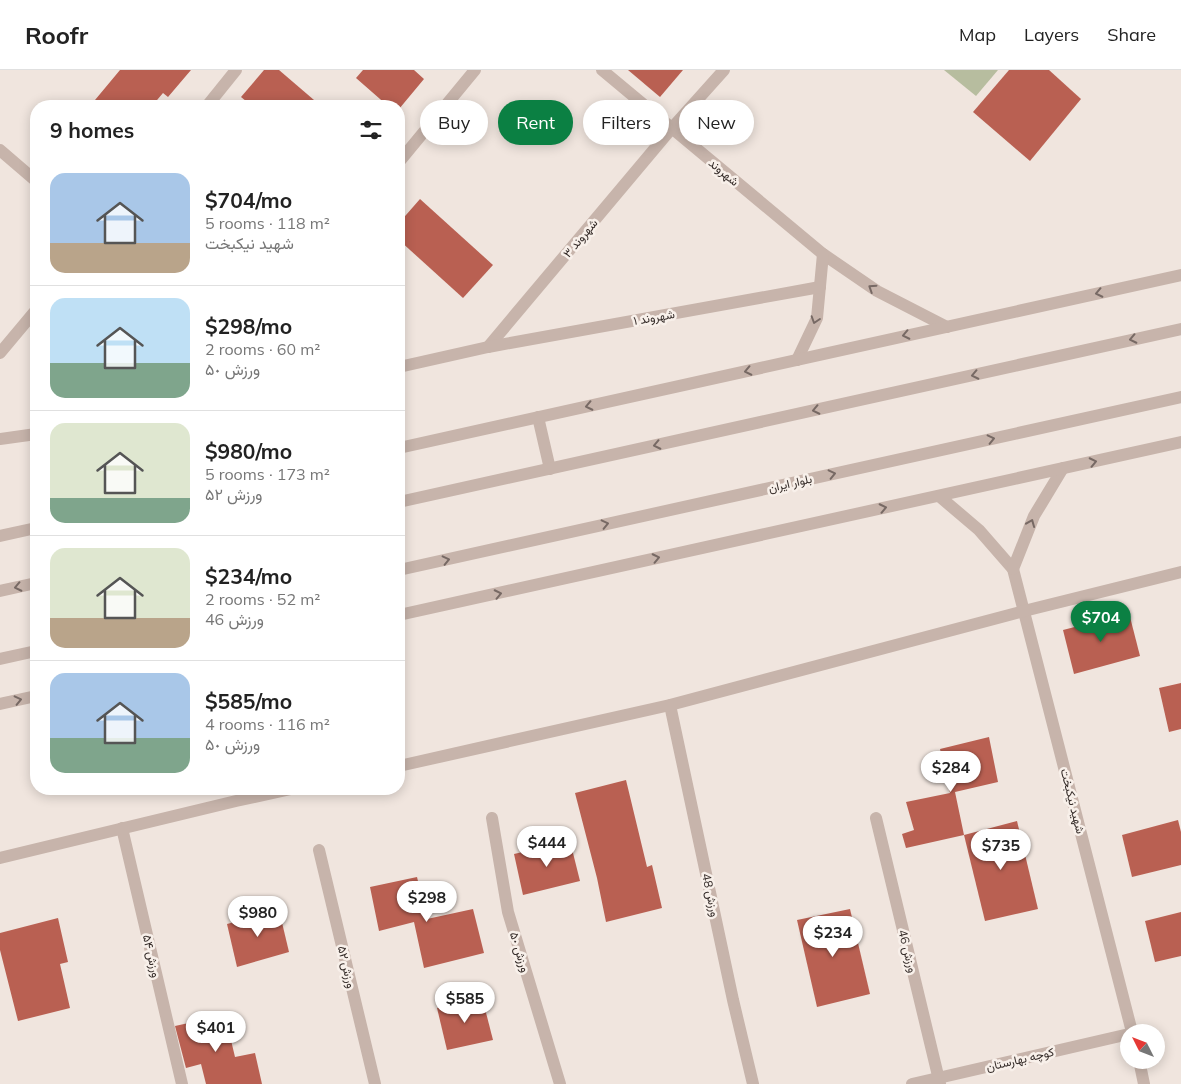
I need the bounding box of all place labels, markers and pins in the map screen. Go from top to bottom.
pin: $704 [1071,600,1131,643]
pin: $284 [921,750,981,793]
pin: $444 [517,826,577,868]
pin: $735 [971,828,1031,871]
pin: $298 [397,880,457,923]
pin: $980 [228,896,288,938]
pin: $234 [803,916,863,958]
pin: $585 [435,982,495,1024]
pin: $401 [186,1010,246,1053]

